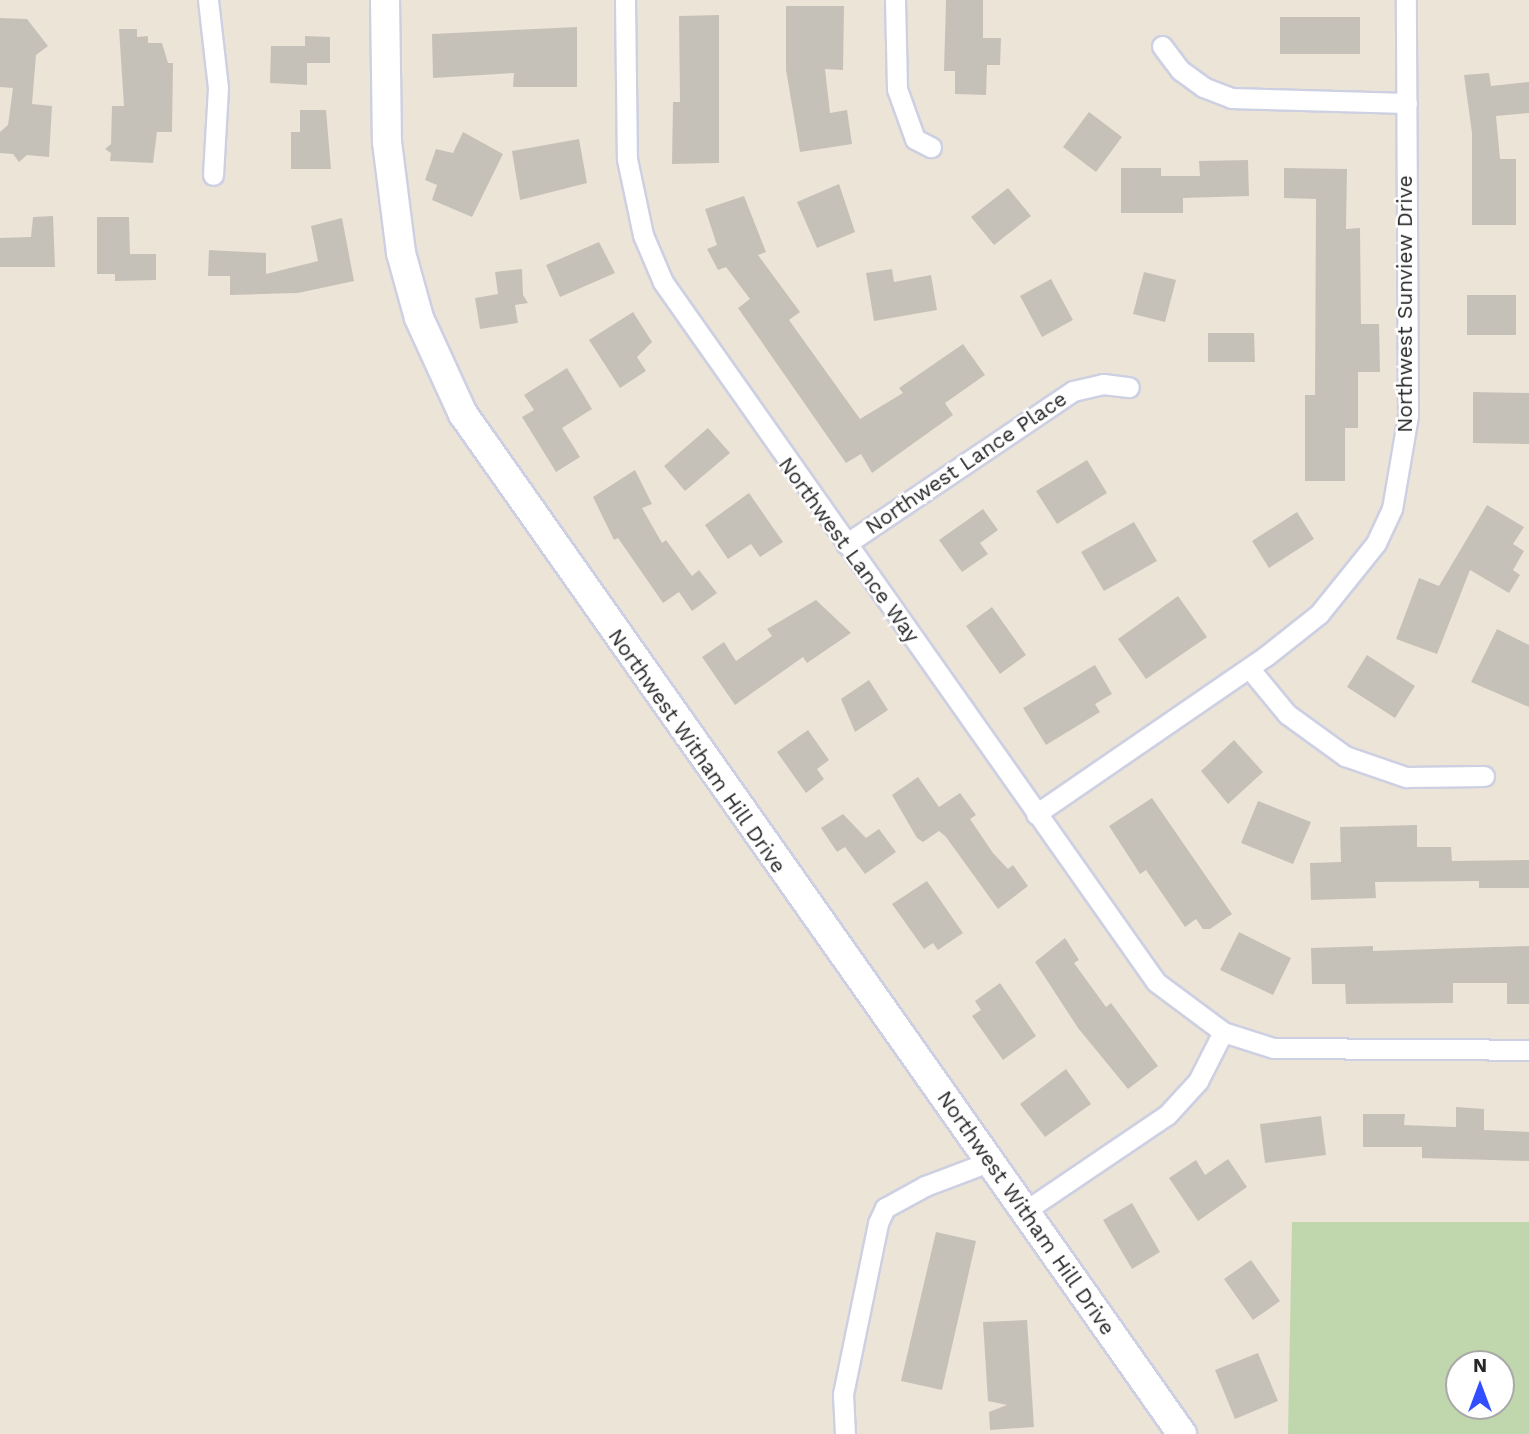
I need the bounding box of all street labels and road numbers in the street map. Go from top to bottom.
street label: Northwest Sunview Drive [1392,175,1418,433]
street label: Northwest Lance Place [861,386,1071,540]
street label: Northwest Lance Way [773,452,925,648]
street label: Northwest Witham Hill Drive [602,624,792,878]
street label: Northwest Witham Hill Drive [931,1086,1121,1340]

